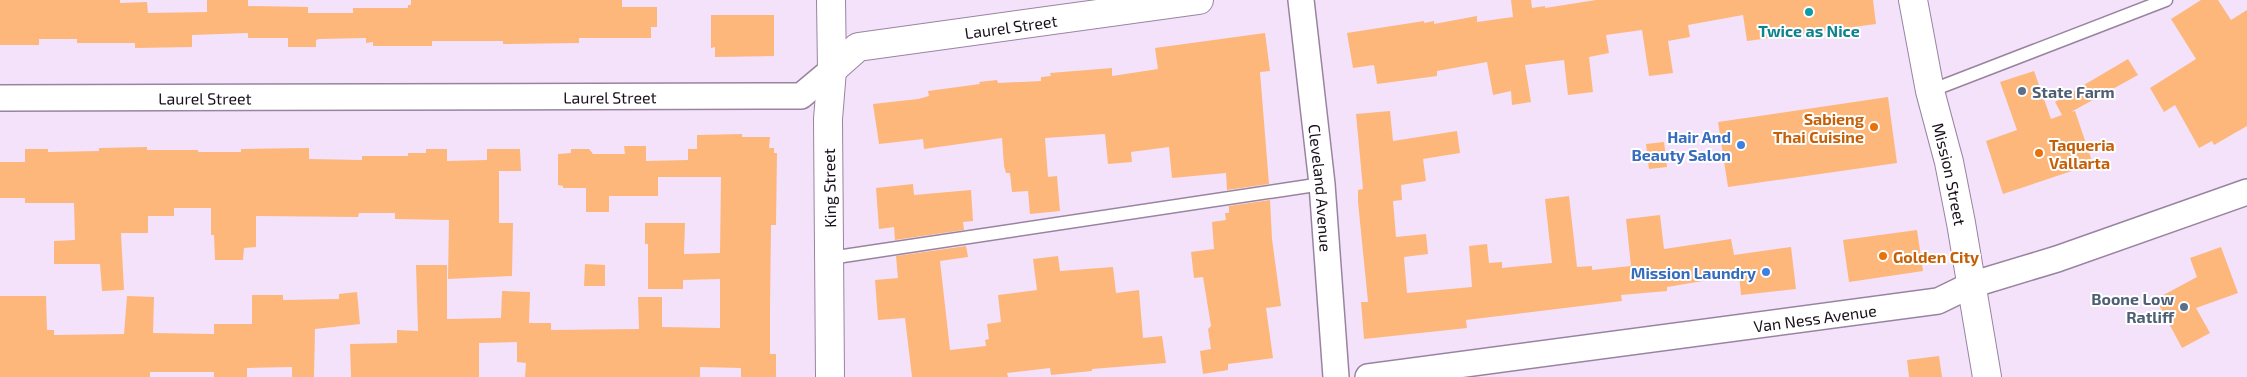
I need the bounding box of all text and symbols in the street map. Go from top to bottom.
marker: Twice as Nice [1803,6,1815,18]
street label: Laurel Street [963,10,1058,42]
place label: Twice as Nice [1758,21,1860,40]
place label: State Farm [2032,82,2115,101]
marker: State Farm [2016,85,2028,97]
street label: Laurel Street [563,87,657,106]
street label: Laurel Street [158,88,252,107]
place label: Sabieng Thai Cuisine [1773,109,1865,146]
street label: Mission Street [1929,120,1971,227]
marker: Sabieng Thai Cuisine [1868,121,1880,133]
street label: Cleveland Avenue [1306,123,1336,252]
place label: Hair And Beauty Salon [1632,127,1731,165]
place label: Taqueria Vallarta [2049,135,2115,172]
marker: Hair And Beauty Salon [1735,139,1747,151]
marker: Taqueria Vallarta [2033,147,2045,159]
street label: King Street [819,148,839,228]
place label: Golden City [1893,247,1979,267]
marker: Golden City [1877,250,1889,262]
place label: Mission Laundry [1631,263,1756,283]
marker: Mission Laundry [1760,266,1772,278]
place label: Boone Low Ratliff [2091,289,2175,326]
street label: Van Ness Avenue [1752,300,1878,335]
marker: Boone Low Ratliff [2178,301,2190,313]

